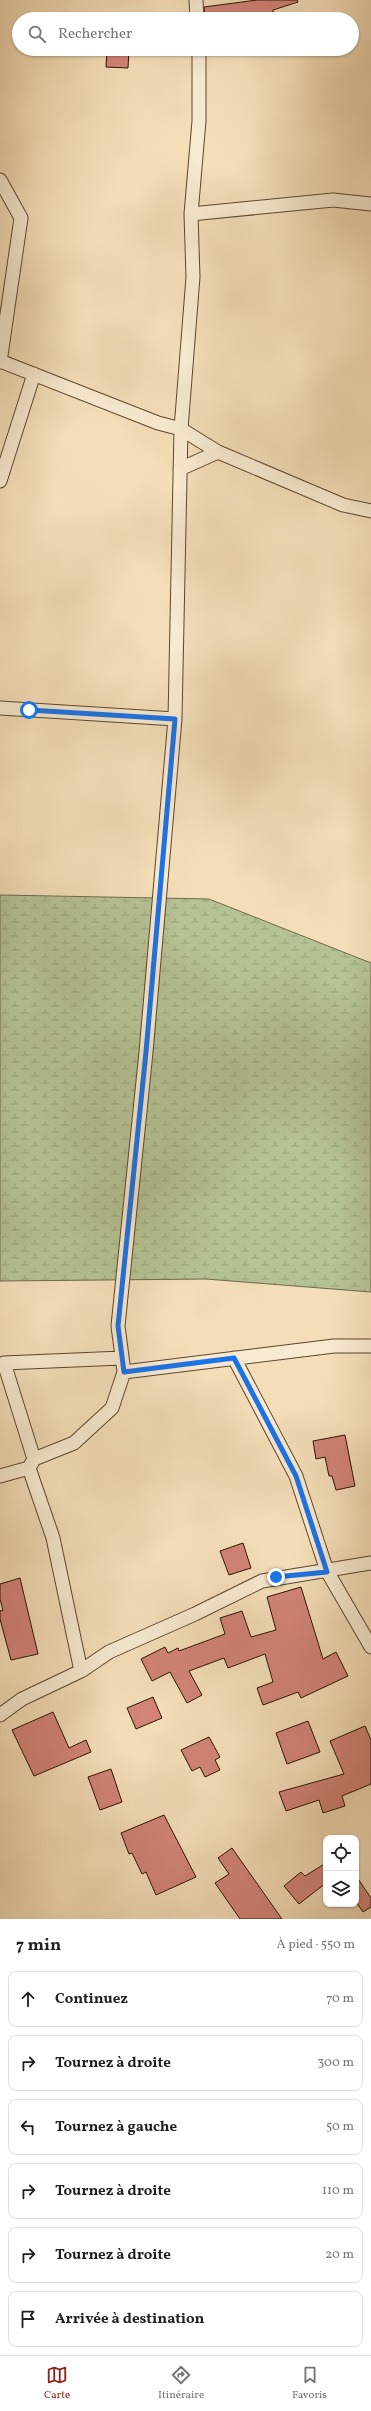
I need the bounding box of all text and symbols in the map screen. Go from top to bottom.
search box [12,12,359,56]
icon: search [26,23,48,45]
text: Rechercher [58,24,132,45]
route start [20,701,38,719]
route end [267,1568,285,1586]
map controls [323,1835,359,1907]
button: locate [323,1835,359,1871]
button: layers [323,1871,359,1907]
text: 7 min [16,1934,61,1957]
text: À pied · 550 m [276,1936,355,1954]
icon: ahead [17,1988,39,2010]
text: Continuez [55,1989,128,2010]
text: 70 m [326,1990,354,2008]
icon: right [17,2052,39,2074]
text: Tournez à droite [55,2053,171,2074]
text: 300 m [318,2054,354,2072]
icon: left [17,2116,39,2138]
text: Tournez à gauche [55,2117,177,2138]
text: 50 m [326,2118,354,2136]
icon: right [17,2180,39,2202]
text: Tournez à droite [55,2181,171,2202]
text: 110 m [322,2182,354,2200]
icon: right [17,2244,39,2266]
text: Tournez à droite [55,2245,171,2266]
text: 20 m [325,2246,354,2264]
icon: arrive [17,2308,39,2330]
text: Arrivée à destination [55,2309,204,2330]
tab: Carte [44,2364,70,2403]
tab: Itinéraire [158,2364,204,2403]
tab: Favoris [292,2364,327,2403]

